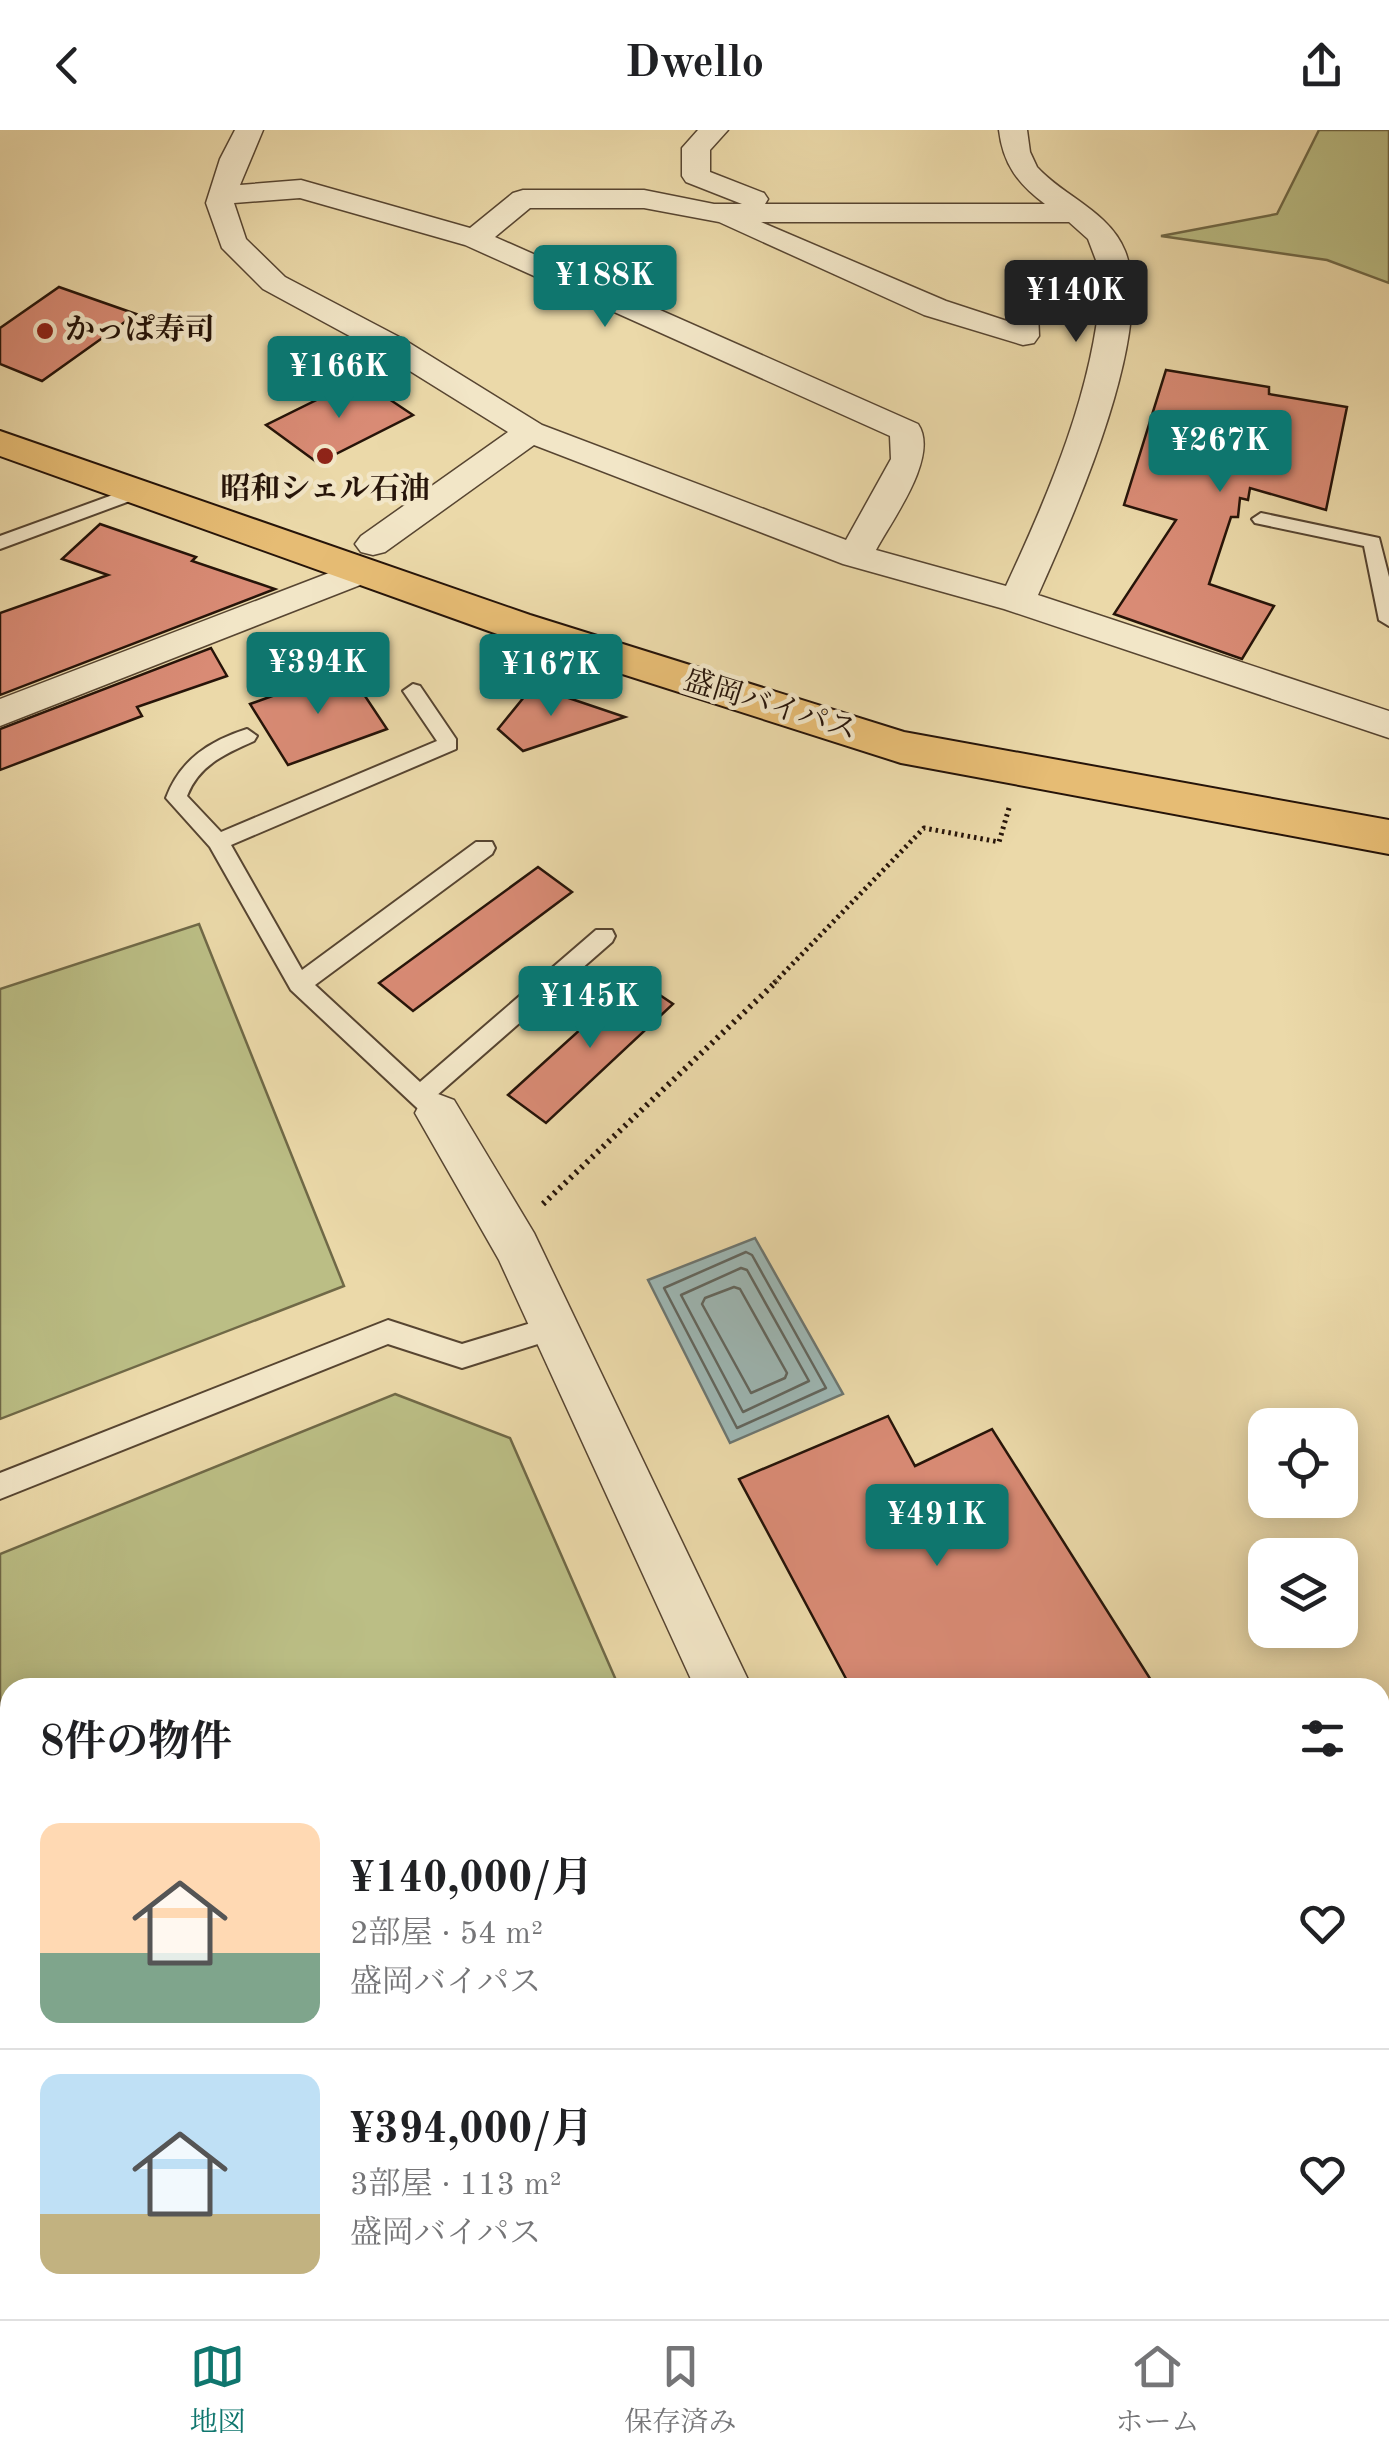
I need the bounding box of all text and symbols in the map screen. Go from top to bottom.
icon: back [40,38,95,93]
icon: share [1294,38,1349,93]
text: Dwello [625,42,764,87]
pin: ¥188K [535,245,675,330]
pin: ¥140K [1006,260,1146,345]
text: ¥188K [556,261,654,293]
text: ¥140K [1027,276,1125,308]
place label: かっぱ寿司 [65,313,215,346]
marker: かっぱ寿司 [34,320,56,342]
pin: ¥166K [269,336,409,421]
text: ¥166K [290,352,388,384]
pin: ¥267K [1150,410,1290,495]
text: ¥267K [1171,426,1269,458]
marker: 昭和シェル石油 [314,445,336,467]
place label: 昭和シェル石油 [220,472,430,505]
pin: ¥394K [248,632,388,717]
pin: ¥167K [481,634,621,719]
text: ¥394K [269,648,367,680]
text: ¥167K [502,650,600,682]
street label: 盛岡バイパス [680,663,861,747]
pin: ¥145K [520,966,660,1051]
text: ¥145K [541,982,639,1014]
map controls [1248,1408,1358,1648]
button: locate [1248,1408,1358,1518]
pin: ¥491K [867,1484,1007,1569]
text: ¥491K [888,1500,986,1532]
button: layers [1248,1538,1358,1648]
icon: filters [1295,1711,1350,1766]
text: 8件の物件 [40,1723,232,1765]
text: ¥140,000/月 [350,1859,593,1901]
icon: home [120,1863,240,1983]
icon: heart [1295,1896,1350,1951]
text: 2部屋 · 54 m² [350,1919,543,1951]
text: 盛岡バイパス [350,1968,541,2000]
text: ¥394,000/月 [350,2110,593,2152]
icon: home [120,2114,240,2234]
icon: heart [1295,2147,1350,2202]
text: 3部屋 · 113 m² [350,2170,562,2202]
text: 盛岡バイパス [350,2219,541,2251]
tab: 地図 [189,2339,246,2442]
tab: 保存済み [624,2339,737,2442]
tab: ホーム [1115,2339,1200,2442]

